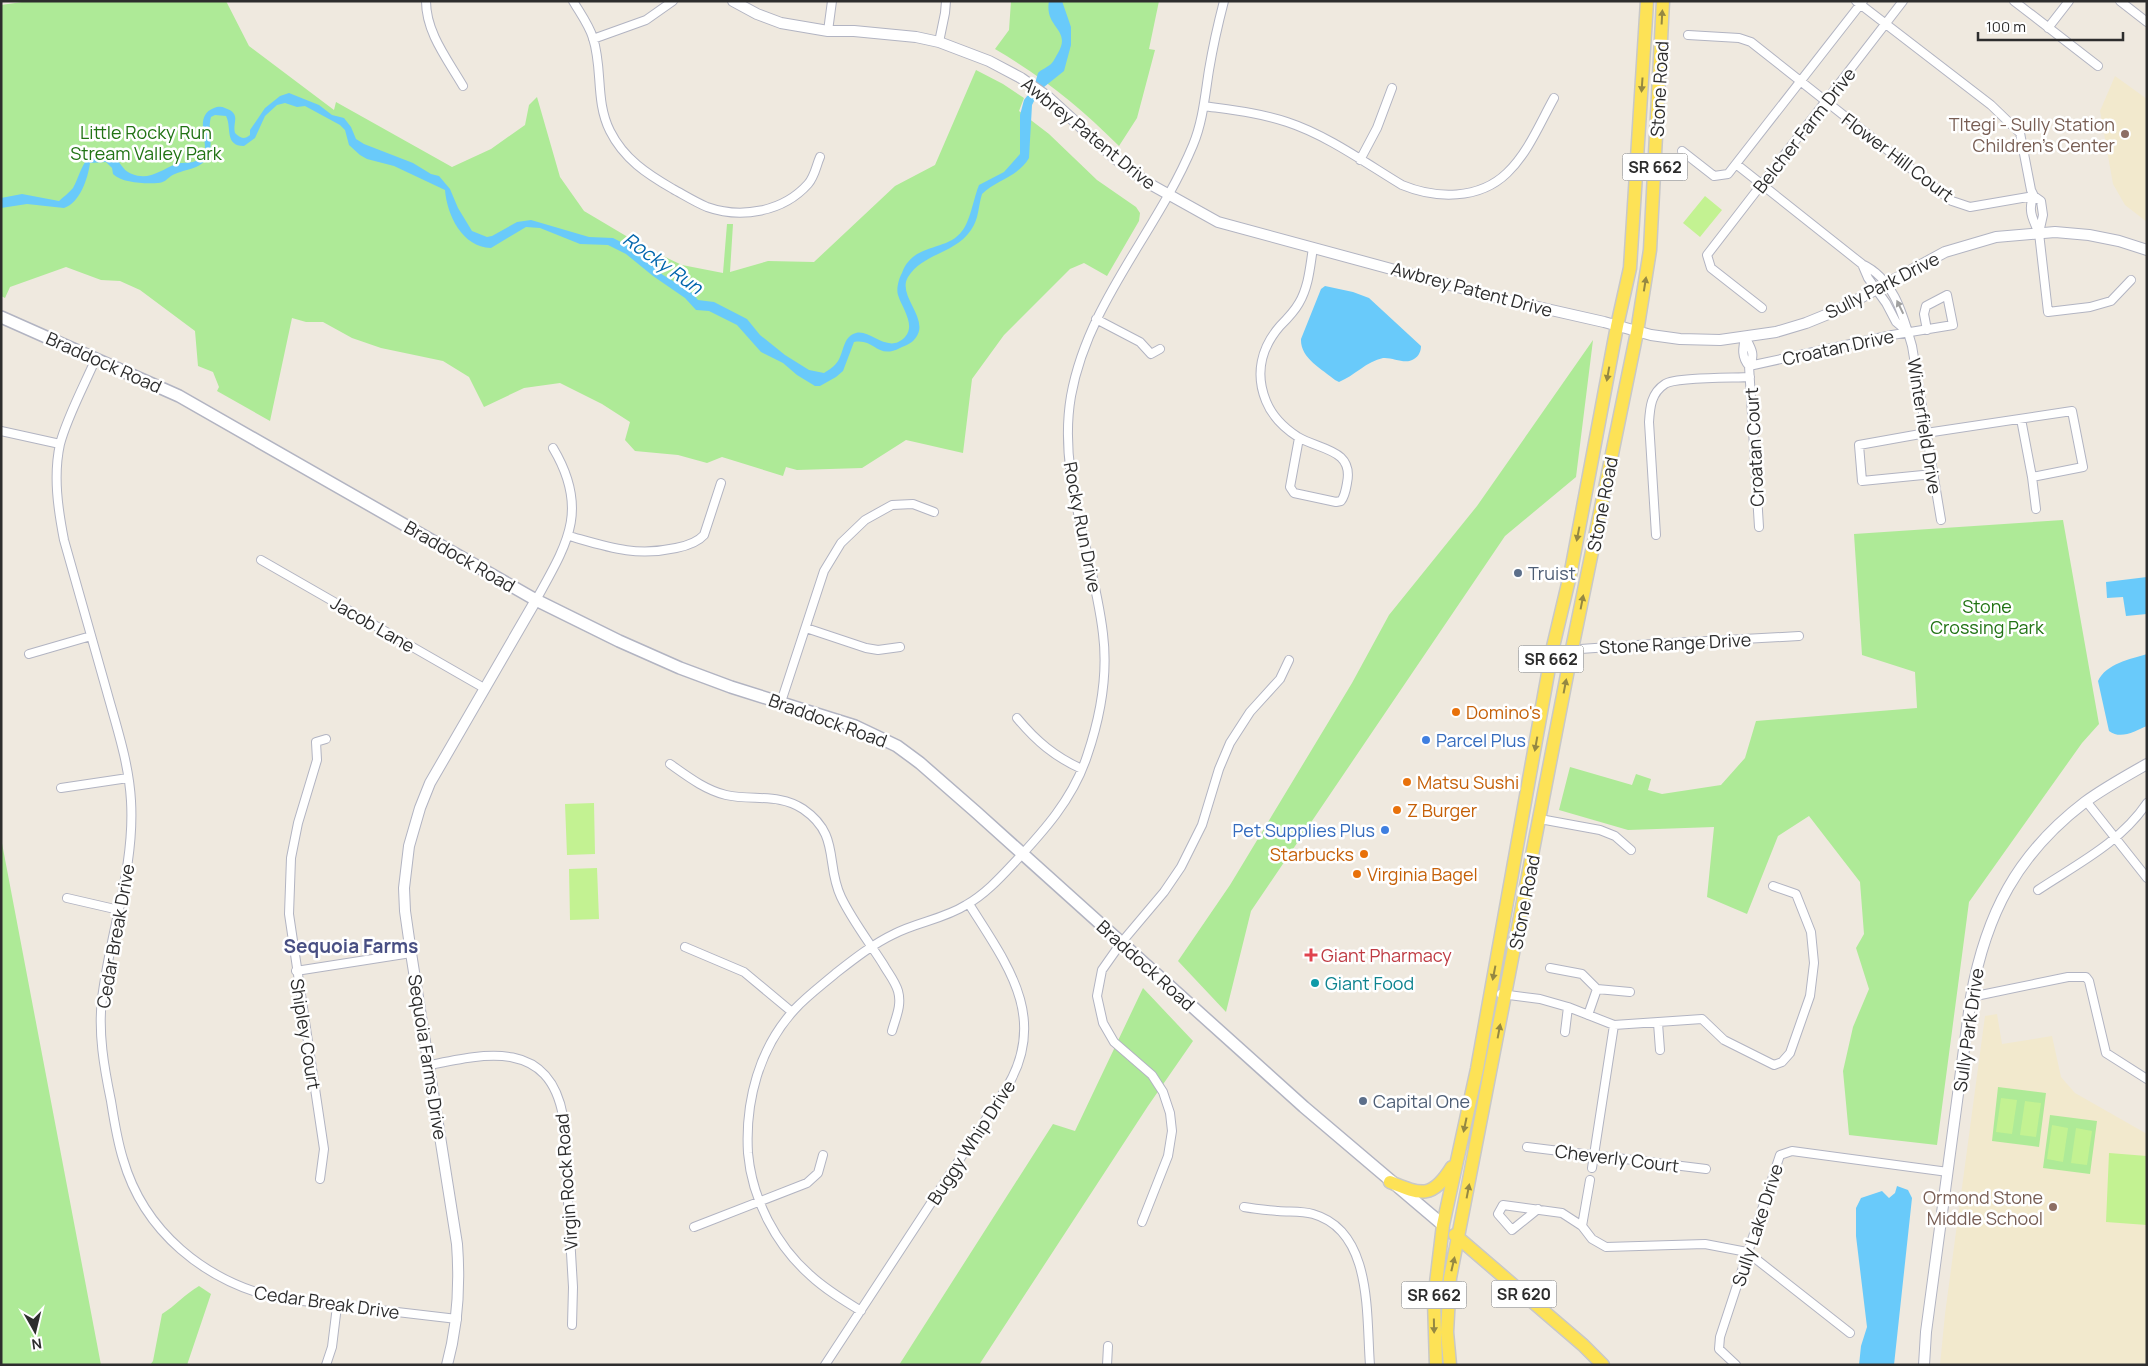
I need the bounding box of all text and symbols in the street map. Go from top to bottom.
one-way arrow [1658,9,1666,25]
scale bar [1978,10,2123,42]
text: 100 m [1986,16,2026,37]
street label: Stone Road [1645,40,1673,138]
street label: Belcher Farm Drive [1747,62,1861,198]
street label: Awbrey Patent Drive [1017,71,1161,195]
one-way arrow [1637,77,1645,93]
street label: Flower Hill Court [1837,107,1959,207]
place label: Tltegi - Sully Station Children's Center [1949,112,2116,157]
park label: Little Rocky Run Stream Valley Park [70,120,223,165]
marker: Tltegi - Sully Station Children's Center [2119,128,2131,140]
road number: SR 662 [1622,154,1688,180]
water label: Rocky Run [618,226,709,300]
street label: Sully Park Drive [1821,246,1943,324]
street label: Awbrey Patent Drive [1389,256,1555,322]
one-way arrow [1641,276,1649,292]
one-way arrow [1896,300,1904,314]
street label: Croatan Drive [1780,323,1896,371]
street label: Braddock Road [42,326,166,398]
street label: Winterfield Drive [1902,356,1948,496]
one-way arrow [1604,366,1612,382]
street label: Croatan Court [1739,387,1769,507]
street label: Stone Road [1581,455,1623,553]
street label: Rocky Run Drive [1059,460,1107,594]
street label: Braddock Road [400,515,520,597]
one-way arrow [1574,526,1582,541]
place label: Truist [1528,561,1576,585]
marker: Truist [1512,567,1524,579]
street label: Jacob Lane [327,590,419,658]
one-way arrow [1578,593,1586,609]
park label: Stone Crossing Park [1930,594,2045,639]
street label: Stone Range Drive [1598,627,1752,659]
road number: SR 662 [1518,646,1584,672]
one-way arrow [1562,678,1570,694]
street label: Braddock Road [765,687,891,753]
place label: Domino's [1466,700,1541,724]
marker: Domino's [1450,706,1462,718]
place label: Parcel Plus [1436,728,1526,752]
marker: Parcel Plus [1420,734,1432,746]
one-way arrow [1532,737,1540,753]
place label: Matsu Sushi [1417,770,1519,794]
marker: Matsu Sushi [1401,776,1413,788]
place label: Z Burger [1407,798,1478,822]
marker: Z Burger [1391,804,1403,816]
place label: Pet Supplies Plus [1233,818,1375,842]
marker: Pet Supplies Plus [1379,824,1391,836]
place label: Starbucks [1270,842,1354,866]
marker: Starbucks [1358,848,1370,860]
street label: Stone Road [1503,853,1545,951]
street label: Cedar Break Drive [90,862,140,1010]
place label: Virginia Bagel [1367,862,1478,886]
marker: Virginia Bagel [1351,868,1363,880]
street label: Braddock Road [1092,914,1200,1016]
district label: Sequoia Farms [284,933,418,959]
place label: Giant Pharmacy [1321,943,1452,967]
marker: Giant Pharmacy [1305,949,1317,961]
one-way arrow [1490,966,1498,982]
street label: Sully Park Drive [1947,967,1989,1093]
place label: Giant Food [1325,971,1414,995]
street label: Sequoia Farms Drive [403,973,453,1141]
street label: Shipley Court [285,977,327,1091]
marker: Giant Food [1309,977,1321,989]
one-way arrow [1495,1024,1503,1039]
street label: Buggy Whip Drive [922,1075,1020,1209]
place label: Capital One [1373,1089,1470,1113]
marker: Capital One [1357,1095,1369,1107]
street label: Virgin Rock Road [549,1113,583,1251]
one-way arrow [1461,1118,1469,1133]
street label: Cheverly Court [1554,1138,1680,1178]
street label: Sully Lake Drive [1726,1161,1788,1289]
one-way arrow [1464,1183,1472,1199]
place label: Ormond Stone Middle School [1923,1185,2043,1230]
marker: Ormond Stone Middle School [2047,1201,2059,1213]
one-way arrow [1449,1256,1457,1272]
street label: Cedar Break Drive [253,1280,401,1324]
road number: SR 620 [1492,1280,1556,1308]
road number: SR 662 [1402,1282,1466,1308]
north arrow [10,1306,60,1356]
one-way arrow [1430,1318,1438,1334]
text: N [31,1334,43,1354]

